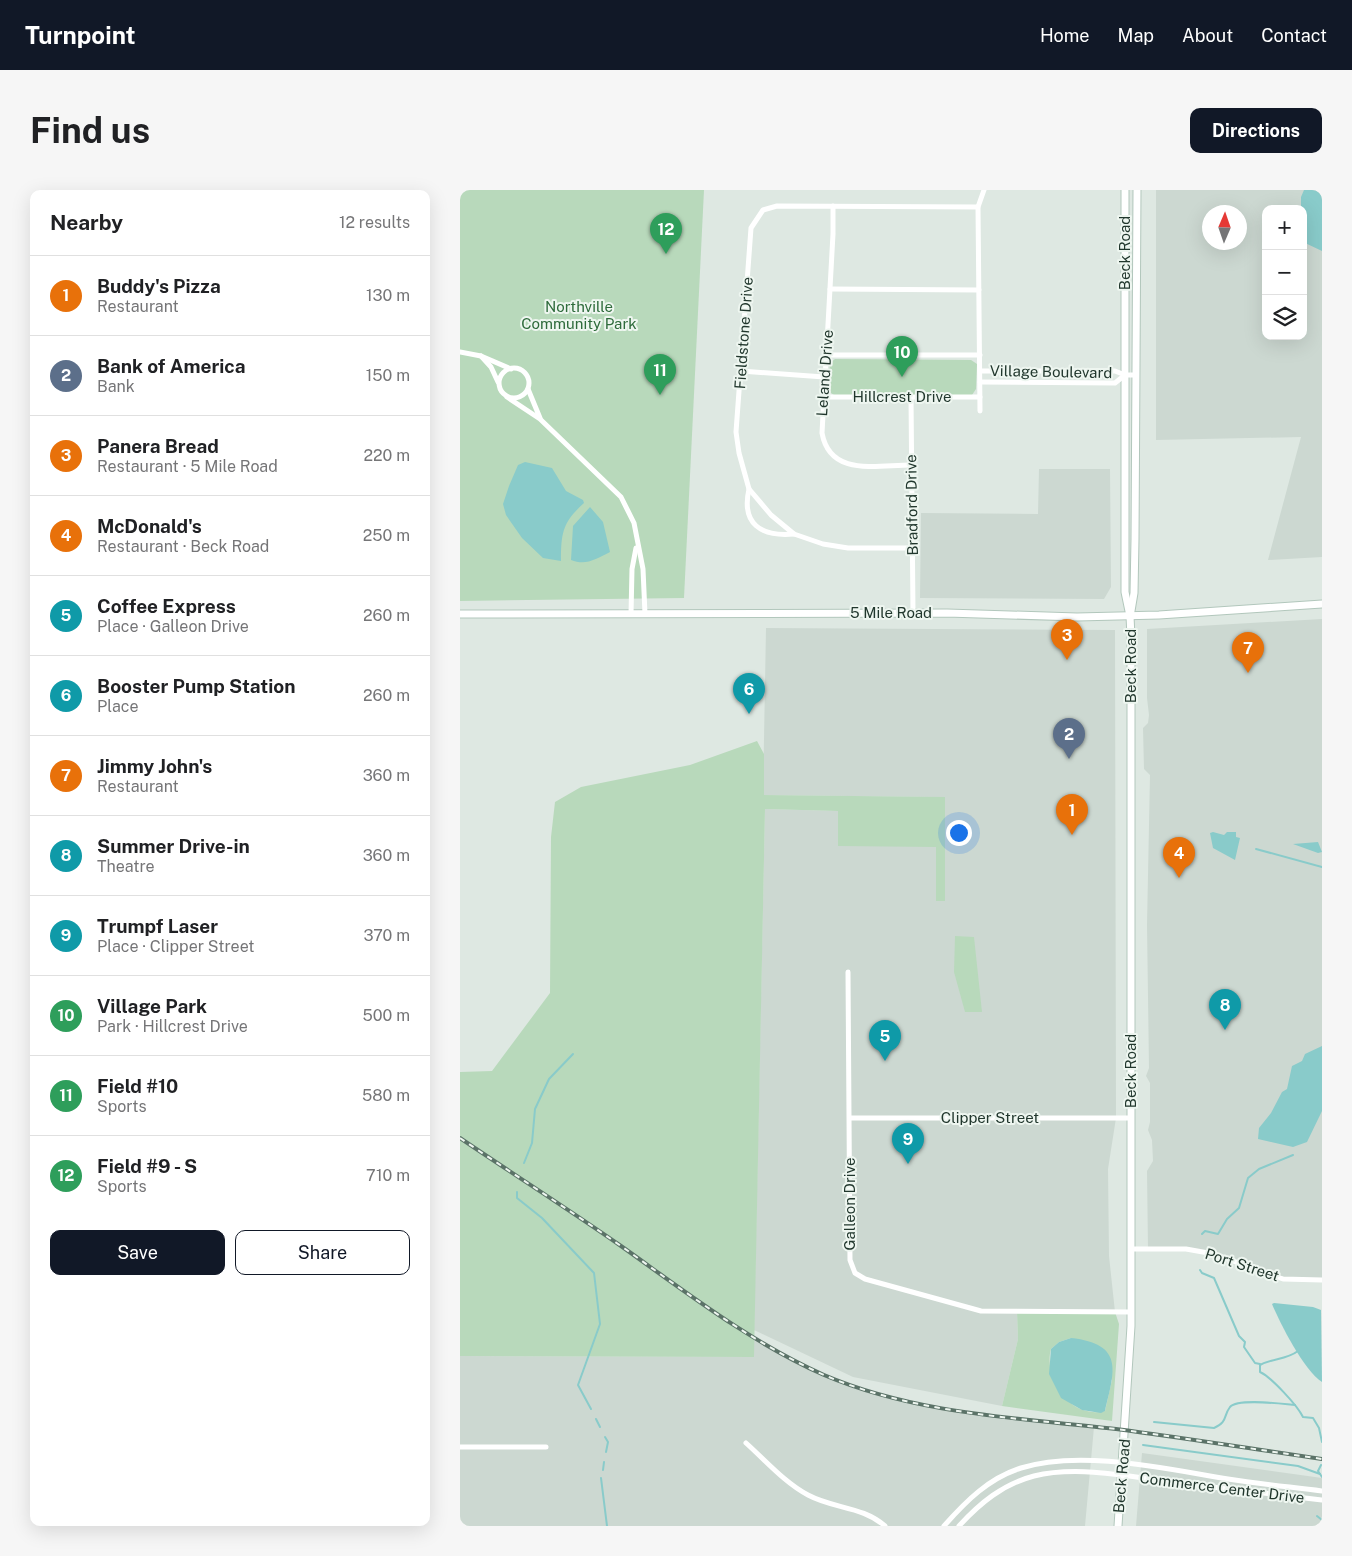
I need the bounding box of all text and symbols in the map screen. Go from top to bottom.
text: Turnpoint [25,21,135,49]
text: Home [1040,25,1090,46]
text: Map [1118,25,1154,46]
text: About [1182,25,1233,46]
text: Contact [1261,25,1327,46]
button: Directions [1190,108,1322,153]
text: Find us [30,110,150,151]
north arrow [1202,205,1247,250]
map controls [1262,205,1307,340]
button: + [1262,205,1307,250]
text: Nearby [50,210,123,235]
text: 12 results [339,213,410,232]
pin: 12 [650,213,682,254]
street label: Beck Road [1116,216,1133,290]
button: − [1262,250,1307,295]
text: Buddy's Pizza [97,275,221,297]
street label: Fieldstone Drive [731,276,756,390]
text: 1 [63,286,69,305]
text: 130 m [366,286,410,305]
button: layers [1262,295,1307,340]
text: Restaurant [97,297,179,316]
park label: Northville Community Park [521,298,637,332]
street label: Leland Drive [813,329,836,417]
pin: 10 [886,336,918,377]
pin: 11 [644,354,676,395]
text: Bank of America [97,355,245,377]
street label: Village Boulevard [990,362,1112,381]
text: 2 [61,366,71,385]
text: 150 m [366,366,410,385]
text: Bank [97,377,135,396]
street label: Hillcrest Drive [853,388,951,405]
text: Panera Bread [97,435,219,457]
text: 3 [61,446,71,465]
text: 220 m [363,446,410,465]
street label: Bradford Drive [902,454,921,556]
text: Restaurant · 5 Mile Road [97,457,278,476]
text: McDonald's [97,515,202,537]
text: 4 [61,526,71,545]
text: 250 m [363,526,410,545]
text: Restaurant · Beck Road [97,537,269,556]
text: Coffee Express [97,595,236,617]
street label: 5 Mile Road [850,604,932,621]
text: 5 [61,606,71,625]
text: 260 m [363,606,410,625]
text: Place · Galleon Drive [97,617,249,636]
pin: 3 [1051,619,1083,660]
street label: Beck Road [1122,629,1139,703]
pin: 7 [1232,632,1264,673]
pin: 6 [733,673,765,714]
text: Booster Pump Station [97,675,295,697]
text: 6 [61,686,71,705]
text: 260 m [363,686,410,705]
text: Place [97,697,139,716]
pin: 2 [1053,718,1085,759]
text: Jimmy John's [97,755,212,777]
text: 7 [61,766,71,785]
text: 360 m [363,766,410,785]
text: Restaurant [97,777,179,796]
pin: 1 [1056,794,1088,835]
your location [946,820,972,846]
text: Summer Drive-in [97,835,250,857]
pin: 4 [1163,837,1195,878]
text: 8 [61,846,71,865]
text: 360 m [363,846,410,865]
text: Theatre [97,857,155,876]
text: Trumpf Laser [97,915,218,937]
text: 9 [61,926,71,945]
text: 370 m [363,926,410,945]
text: Place · Clipper Street [97,937,255,956]
pin: 8 [1209,989,1241,1030]
text: Village Park [97,995,207,1017]
text: 10 [57,1006,75,1025]
text: 500 m [363,1006,410,1025]
text: Park · Hillcrest Drive [97,1017,248,1036]
pin: 5 [869,1020,901,1061]
street label: Beck Road [1122,1034,1139,1108]
text: Field #10 [97,1075,178,1097]
text: 11 [59,1086,73,1105]
text: 580 m [362,1086,410,1105]
text: Sports [97,1097,147,1116]
street label: Clipper Street [941,1109,1039,1126]
pin: 9 [892,1123,924,1164]
text: Field #9 - S [97,1155,197,1177]
street label: Galleon Drive [841,1158,858,1250]
text: 12 [57,1166,75,1185]
text: 710 m [366,1166,410,1185]
text: Sports [97,1177,147,1196]
button: Save [50,1230,225,1275]
button: Share [235,1230,410,1275]
street label: Port Street [1203,1245,1281,1285]
street label: Beck Road [1110,1438,1133,1514]
street label: Commerce Center Drive [1139,1469,1305,1506]

